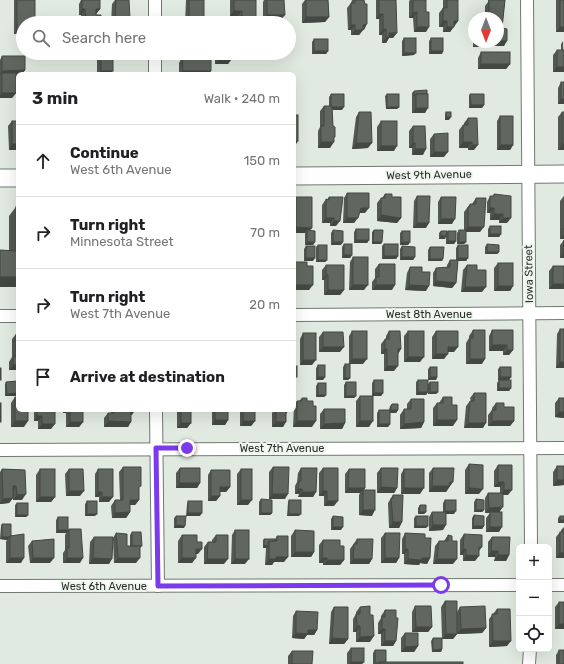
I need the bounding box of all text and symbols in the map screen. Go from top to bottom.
north arrow [468,12,504,48]
search box [16,16,296,60]
icon: search [30,27,52,49]
text: Search here [62,29,146,47]
text: 3 min [32,88,78,108]
text: Walk · 240 m [204,91,280,106]
text: Continue [70,144,139,162]
icon: ahead [32,150,54,172]
text: 150 m [244,153,280,168]
text: West 6th Avenue [70,162,172,177]
street label: West 9th Avenue [386,168,472,182]
text: Turn right [70,216,145,234]
icon: right [32,222,54,244]
text: 70 m [250,225,280,240]
text: Minnesota Street [70,234,174,249]
street label: Iowa Street [522,244,536,303]
text: Turn right [70,288,145,306]
icon: right [32,294,54,316]
text: 20 m [249,297,280,312]
text: West 7th Avenue [70,306,170,321]
street label: West 8th Avenue [386,308,472,321]
icon: arrive [32,366,54,388]
text: Arrive at destination [70,368,225,386]
route end [178,439,196,457]
street label: West 7th Avenue [240,442,324,455]
map controls [516,544,552,652]
button: + [516,544,552,580]
route start [432,576,450,594]
street label: West 6th Avenue [61,580,147,593]
button: − [516,580,552,616]
button: locate [516,616,552,652]

